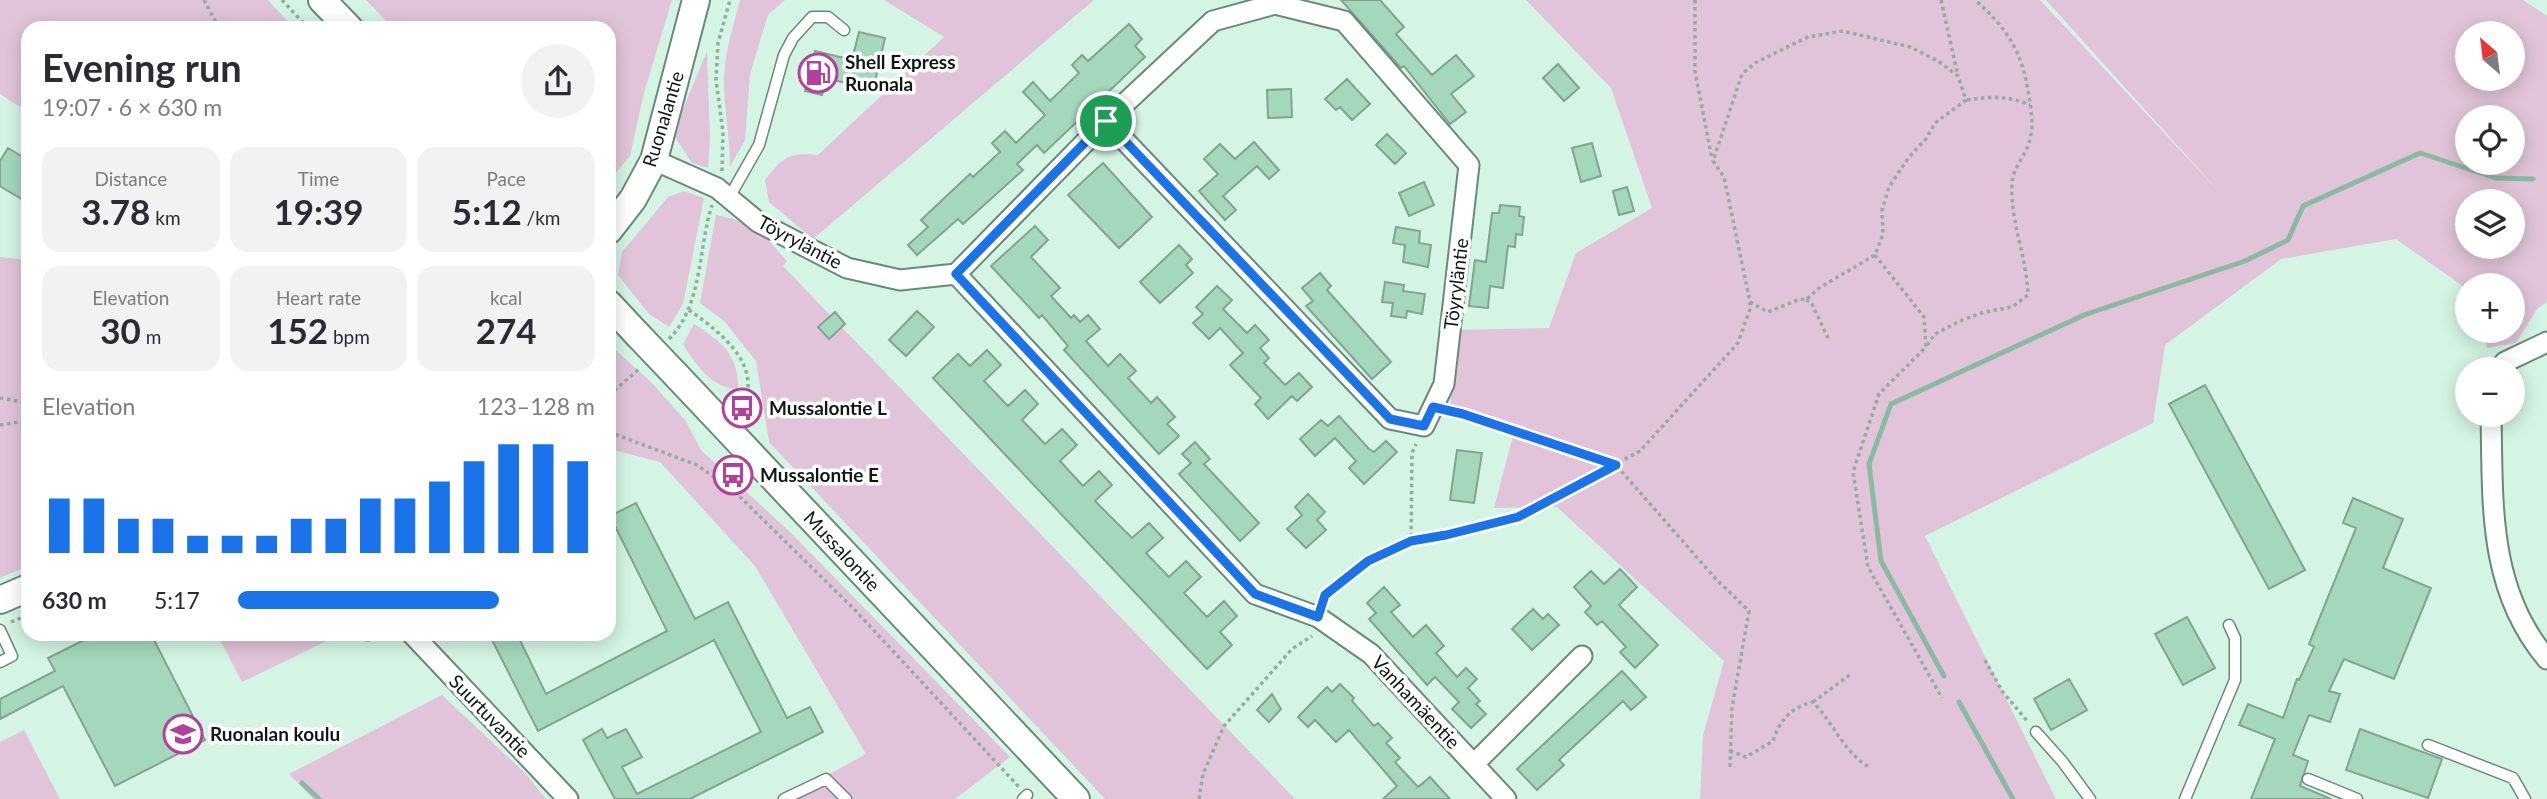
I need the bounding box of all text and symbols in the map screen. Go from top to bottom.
north arrow [2455,21,2525,91]
map controls [2455,21,2525,427]
text: Evening run [42,44,242,90]
button: share [521,44,595,118]
place label: Shell Express Ruonala [845,50,956,95]
fuel station icon: Shell Express Ruonala [797,52,839,94]
street label: Ruonalantie [637,68,688,170]
pin [1076,91,1136,151]
text: 19:07 · 6 × 630 m [42,93,222,121]
icon: arrive [1087,102,1125,140]
button: locate [2455,105,2525,175]
text: Distance [94,167,167,190]
text: Time [298,167,339,190]
text: Pace [486,167,526,190]
button: layers [2455,189,2525,259]
text: 3.78 [81,190,150,232]
text: 19:39 [273,190,364,232]
text: 5:12 [452,190,522,232]
text: km [150,206,181,229]
text: /km [522,206,560,229]
street label: Töyryläntie [754,210,846,273]
street label: Töyryläntie [1438,237,1473,331]
button: + [2455,273,2525,343]
text: Elevation [92,286,169,309]
text: Heart rate [276,286,361,309]
text: kcal [490,286,522,309]
text: 30 [100,309,141,351]
text: 152 [267,309,328,351]
text: 274 [476,309,537,351]
text: m [141,325,161,348]
text: bpm [328,325,370,348]
button: − [2455,357,2525,427]
bus stop icon: Mussalontie L [721,387,763,429]
text: Elevation [42,392,135,420]
text: 123–128 m [477,392,595,420]
place label: Mussalontie L [769,396,887,419]
bus stop icon: Mussalontie E [712,454,754,496]
place label: Mussalontie E [760,463,879,486]
street label: Mussalontie [799,506,885,596]
text: 630 m [42,586,107,614]
text: 5:17 [154,586,200,614]
street label: Vanhamäentie [1367,650,1465,753]
street label: Suurtuvantie [445,669,536,762]
school or university icon: Ruonalan koulu [162,713,204,755]
place label: Ruonalan koulu [210,722,340,745]

